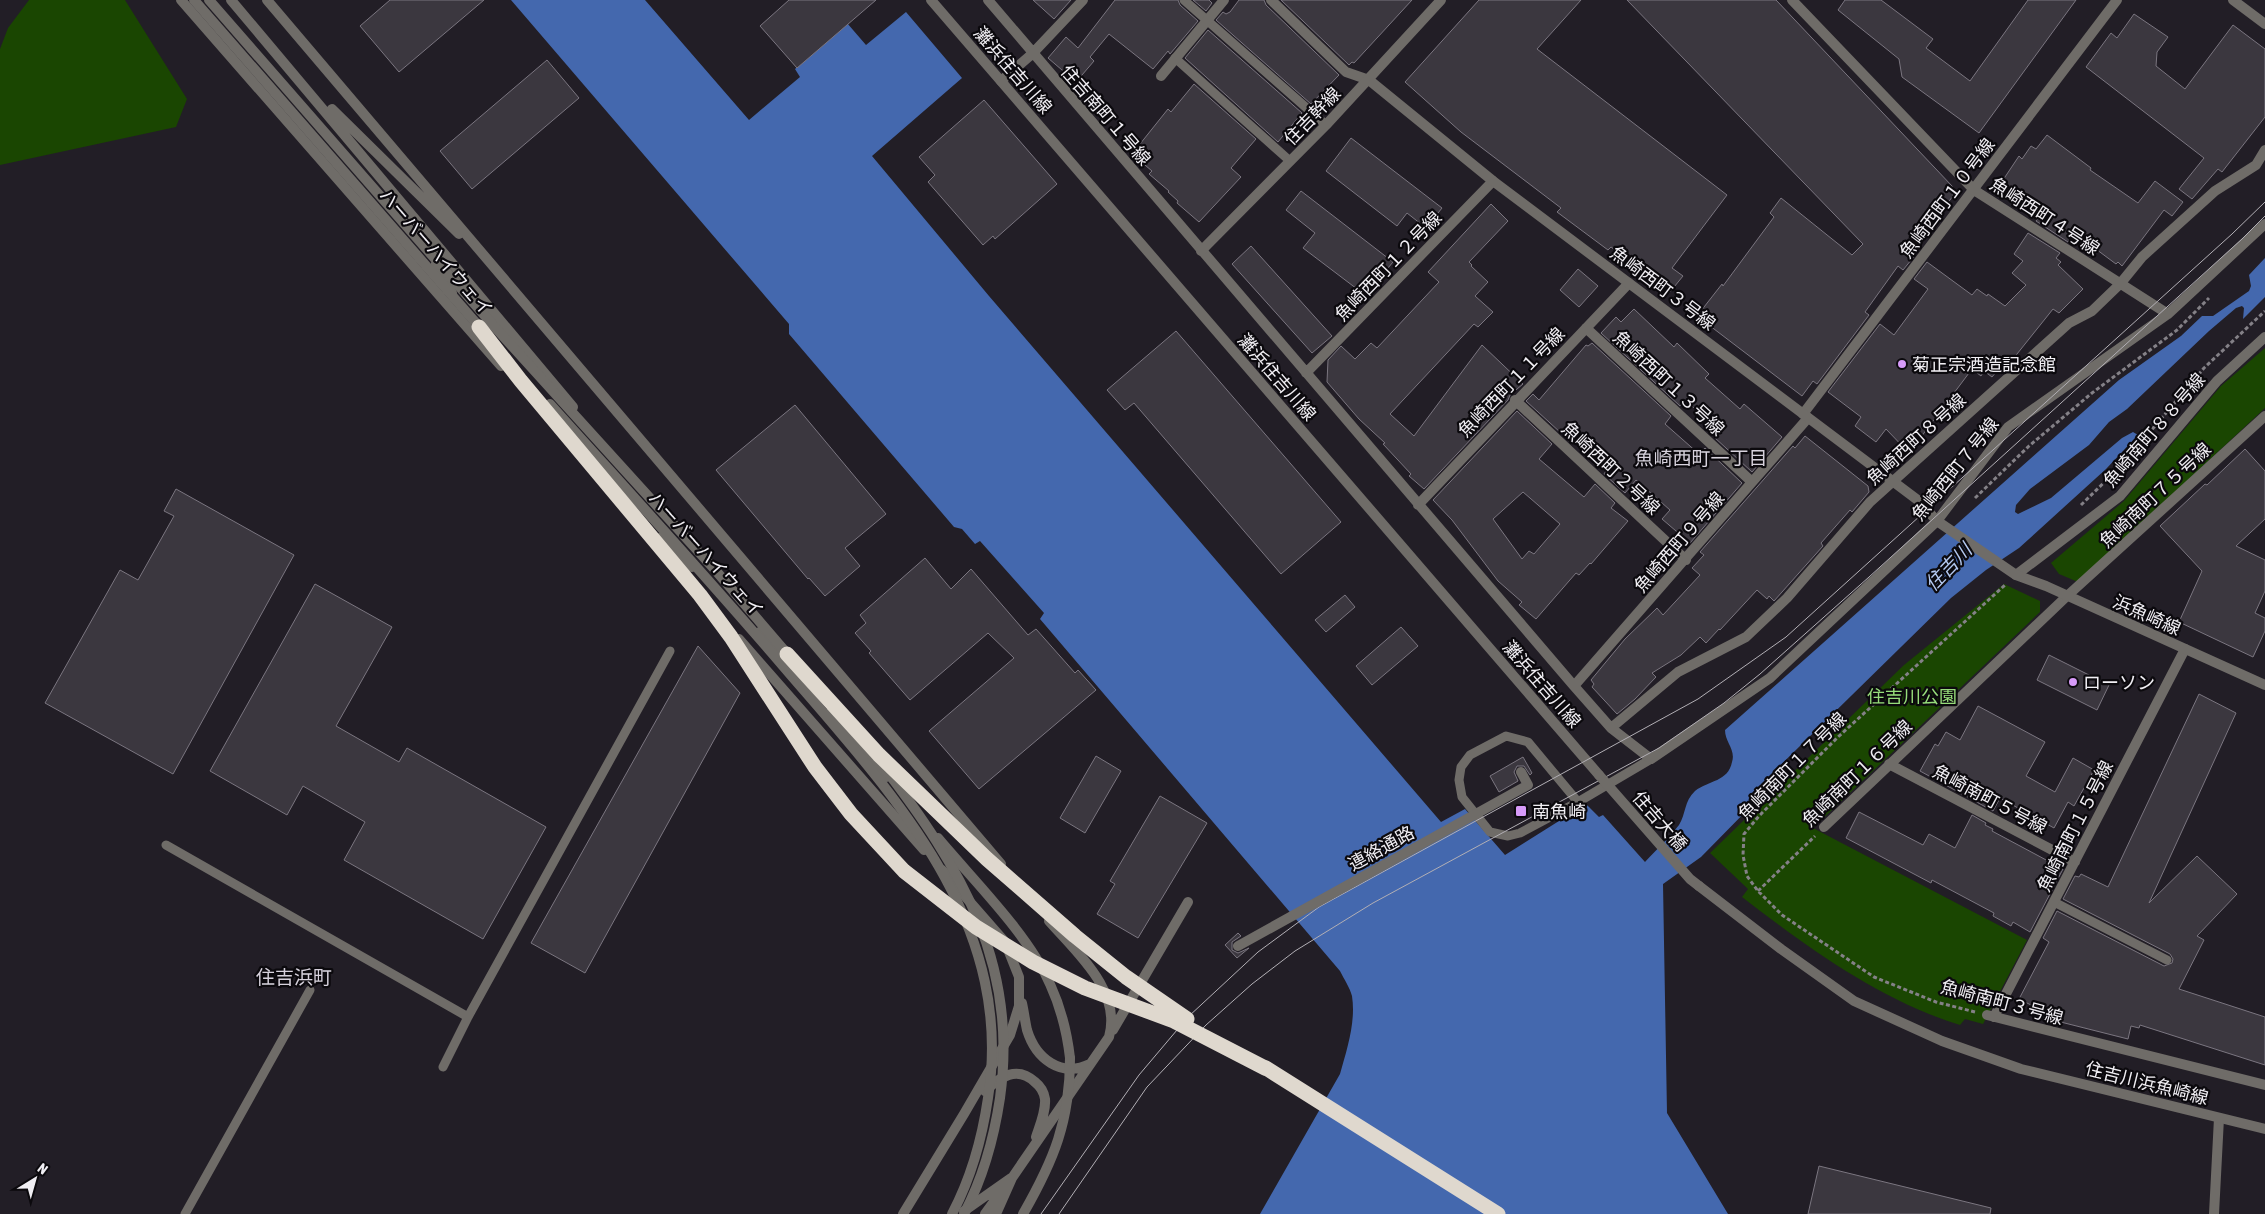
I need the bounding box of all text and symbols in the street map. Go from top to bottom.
street label: 灘浜住吉川線 [970,22,1056,118]
street label: 住吉南町１号線 [1057,61,1155,169]
street label: 住吉幹線 [1279,83,1345,149]
street label: 魚崎西町１０号線 [1895,134,1999,262]
street label: 魚崎西町４号線 [1986,173,2104,259]
street label: ハーバーハイウェイ [375,184,497,320]
street label: 魚崎西町１２号線 [1330,207,1446,325]
street label: 魚崎西町３号線 [1606,242,1720,334]
street label: 魚崎西町１１号線 [1453,323,1569,441]
street label: 魚崎西町１３号線 [1609,326,1729,440]
street label: 灘浜住吉川線 [1234,329,1320,425]
place label: 菊正宗酒造記念館 [1912,354,2056,375]
marker: 菊正宗酒造記念館 [1896,358,1908,370]
street label: 魚崎南町８８号線 [2099,369,2209,491]
street label: 魚崎西町８号線 [1862,389,1970,489]
street label: 魚崎西町７号線 [1907,413,2003,525]
street label: 魚崎西町２号線 [1558,417,1664,519]
street label: 魚崎南町７５号線 [2095,438,2215,552]
district label: 魚崎西町一丁目 [1634,447,1768,469]
street label: ハーバーハイウェイ [644,487,768,621]
street label: 魚崎西町９号線 [1630,488,1728,596]
water label: 住吉川 [1920,537,1977,595]
street label: 浜魚崎線 [2110,591,2184,639]
street label: 灘浜住吉川線 [1499,636,1585,732]
place label: ローソン [2083,672,2155,693]
marker: ローソン [2067,676,2079,688]
park label: 住吉川公園 [1867,686,1957,707]
street label: 魚崎南町１７号線 [1734,708,1850,824]
street label: 魚崎南町１６号線 [1798,715,1916,831]
street label: 魚崎南町１５号線 [2033,757,2117,895]
street label: 魚崎南町５号線 [1929,760,2051,838]
street label: 住𠮷大橋 [1628,787,1692,855]
place label: 南魚崎 [1532,801,1586,822]
marker: 南魚崎 [1514,804,1528,818]
street label: 連絡通路 [1344,821,1418,875]
district label: 住吉浜町 [256,966,332,988]
street label: 魚崎南町３号線 [1938,976,2066,1028]
street label: 住吉川浜魚崎線 [2083,1058,2211,1108]
north arrow [10,1154,60,1204]
text: N [35,1160,51,1177]

